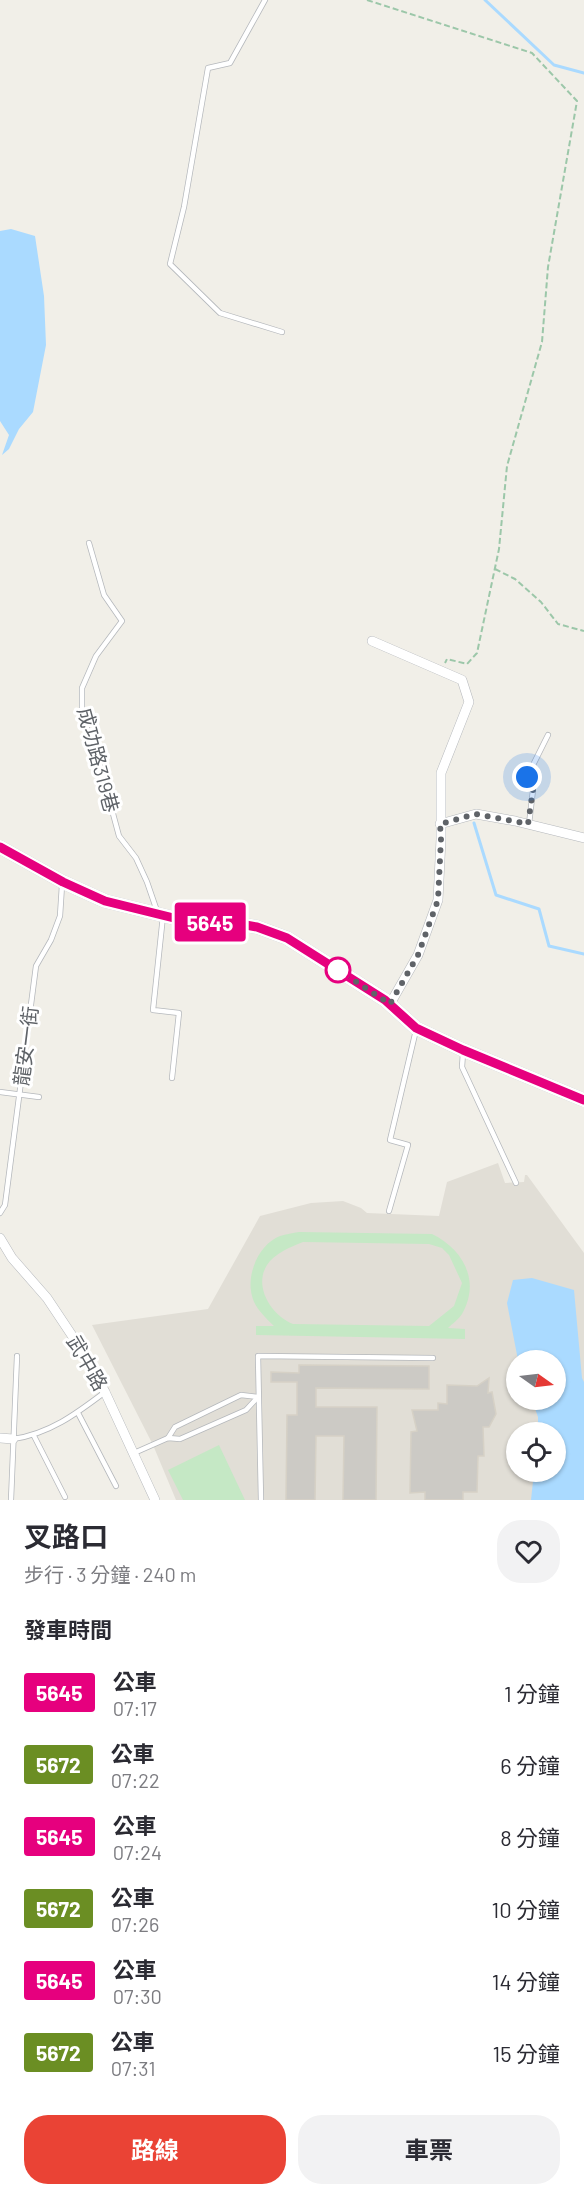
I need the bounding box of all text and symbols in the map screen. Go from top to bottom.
street label: 成功路319巷 [73,705,124,815]
your location [512,762,542,792]
line badge: 5645 [168,902,252,942]
text: 5645 [187,910,233,935]
unlabelled marker [325,957,351,983]
street label: 龍安一街 [8,1005,42,1087]
street label: 武中路 [62,1331,113,1394]
north arrow [506,1350,566,1410]
map controls [506,1350,566,1482]
button: locate [506,1422,566,1482]
text: 叉路口 [24,1519,108,1553]
button: heart [497,1520,560,1583]
text: 步行 · 3 分鐘 · 240 m [24,1562,196,1586]
text: 發車時間 [24,1616,112,1642]
text: 公車 [113,1668,157,1694]
text: 5645 [36,1680,83,1705]
text: 1 分鐘 [504,1680,560,1706]
text: 07:17 [113,1696,157,1720]
text: 公車 [111,1740,155,1766]
text: 5672 [36,1752,81,1777]
text: 6 分鐘 [500,1752,560,1778]
text: 07:22 [111,1768,160,1792]
text: 公車 [113,1812,157,1838]
text: 5645 [36,1824,83,1849]
text: 8 分鐘 [500,1824,560,1850]
text: 07:24 [113,1840,162,1864]
text: 公車 [111,1884,155,1910]
text: 5672 [36,1896,81,1921]
text: 10 分鐘 [491,1896,560,1922]
text: 07:26 [111,1912,159,1936]
text: 公車 [113,1956,157,1982]
text: 5645 [36,1968,83,1993]
text: 14 分鐘 [492,1968,560,1994]
text: 07:30 [113,1984,162,2008]
text: 公車 [111,2028,155,2054]
text: 5672 [36,2040,81,2065]
text: 15 分鐘 [493,2040,560,2066]
text: 07:31 [111,2056,155,2080]
button: 路線 [24,2115,286,2184]
button: 車票 [298,2115,560,2184]

